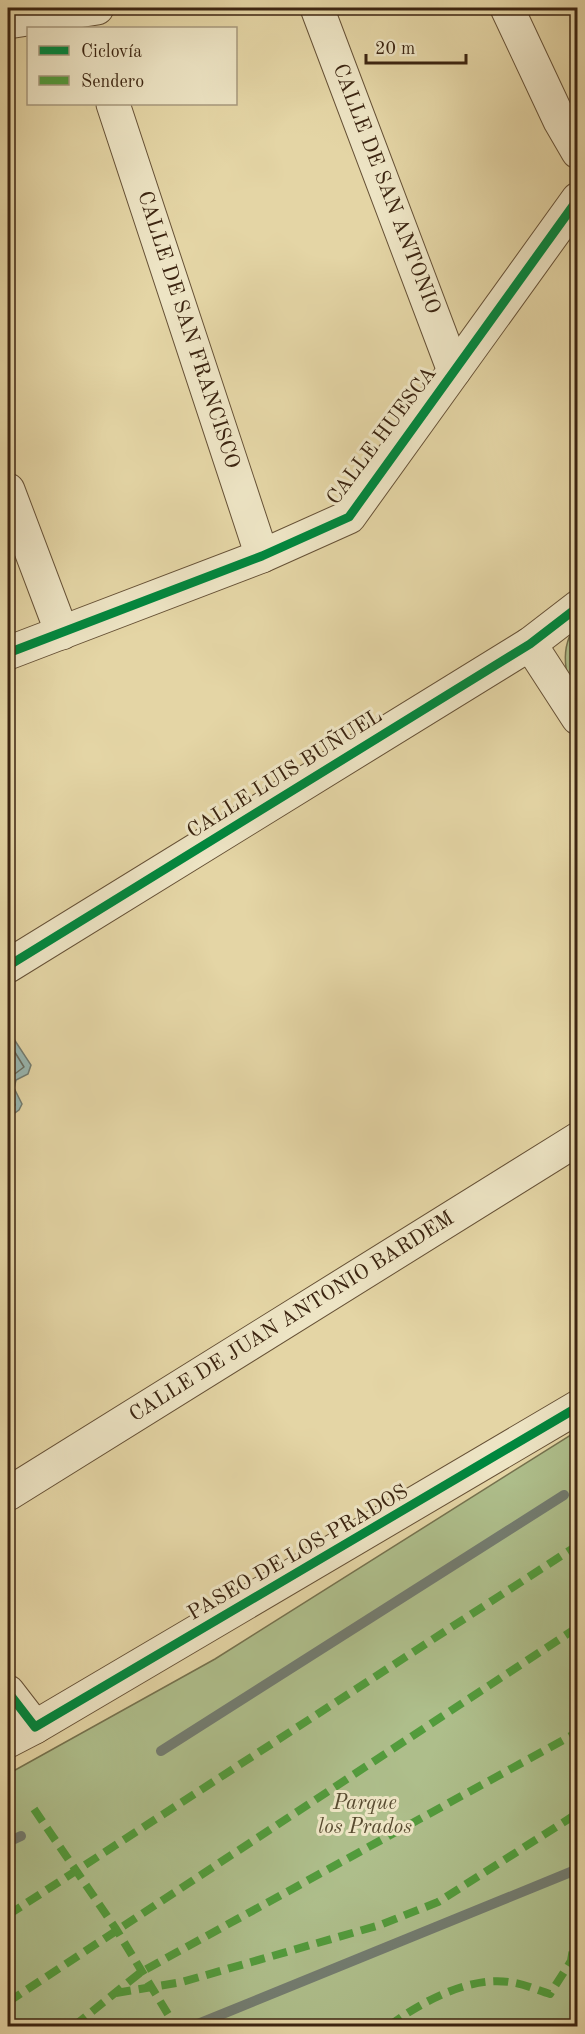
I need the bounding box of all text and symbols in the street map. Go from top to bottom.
legend [27,27,237,105]
scale bar [366,27,466,65]
text: 20 m [375,40,415,58]
text: Ciclovía [81,43,142,61]
street label: CALLE DE SAN ANTONIO [329,61,443,317]
text: Sendero [81,73,144,91]
street label: CALLE DE SAN FRANCISCO [133,189,243,471]
street label: CALLE HUESCA [323,363,441,509]
street label: CALLE LUIS BUÑUEL [181,701,386,843]
street label: CALLE DE JUAN ANTONIO BARDEM [126,1208,458,1426]
street label: PASEO DE LOS PRADOS [184,1481,412,1625]
park label: Parque los Prados [318,1793,412,1838]

